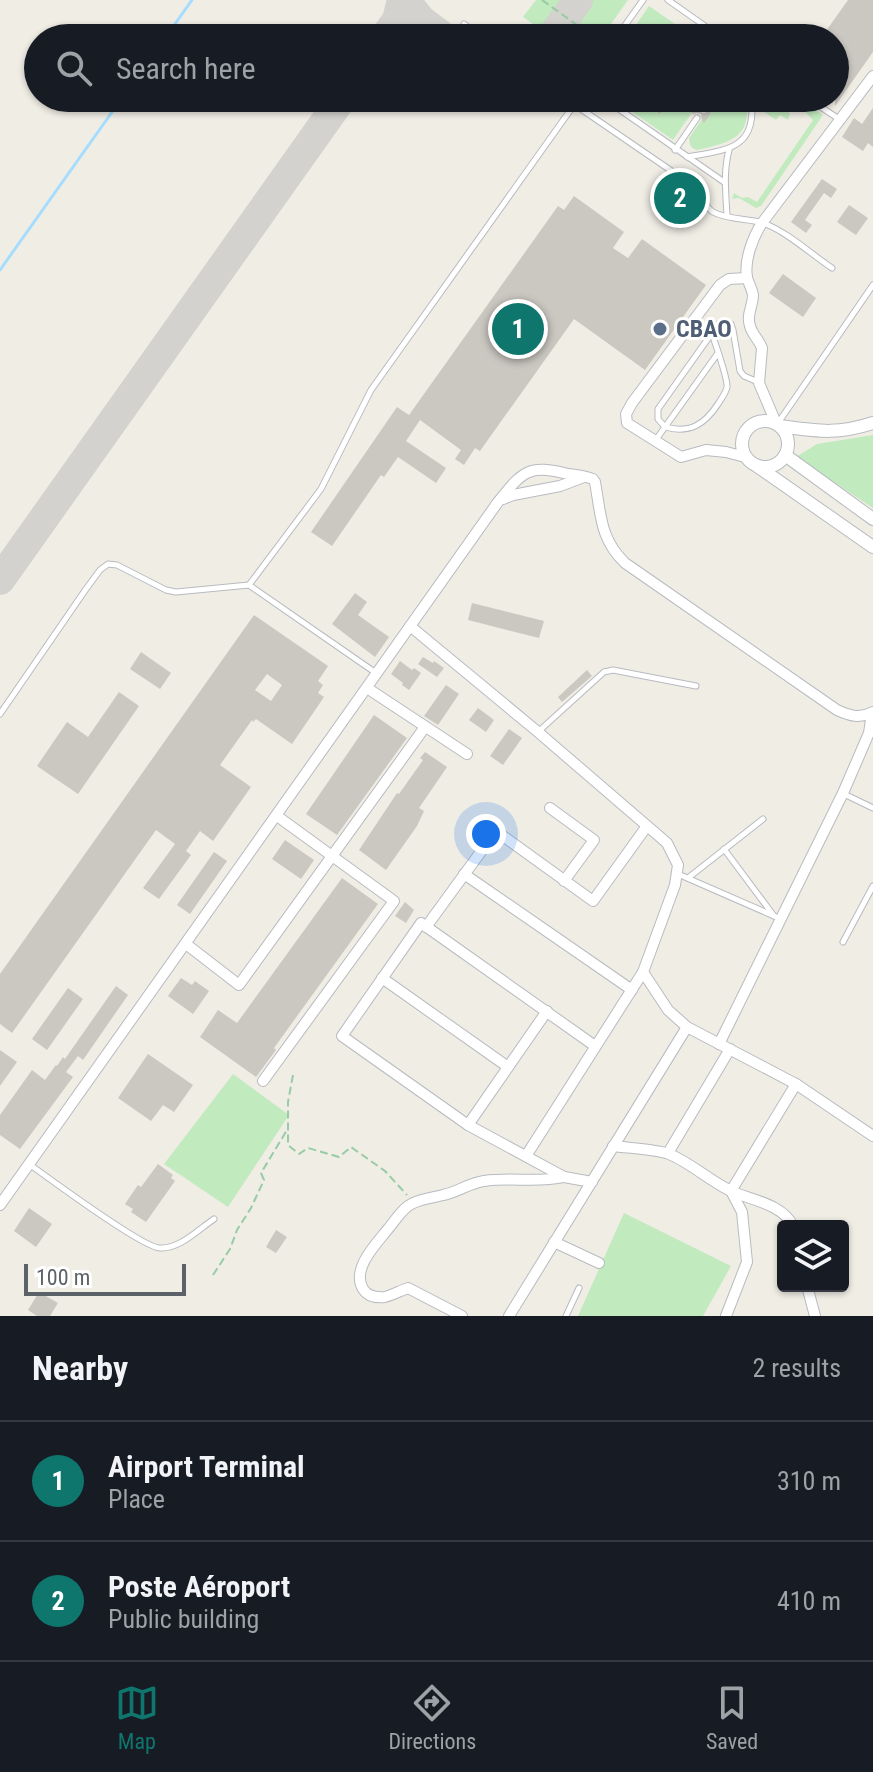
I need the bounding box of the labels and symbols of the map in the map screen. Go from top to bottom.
pin: 2 [654,168,706,228]
pin: 1 [492,299,544,359]
place label: CBAO [676,315,732,343]
marker: CBAO [651,320,669,338]
your location [466,814,506,854]
scale bar [24,1260,186,1296]

